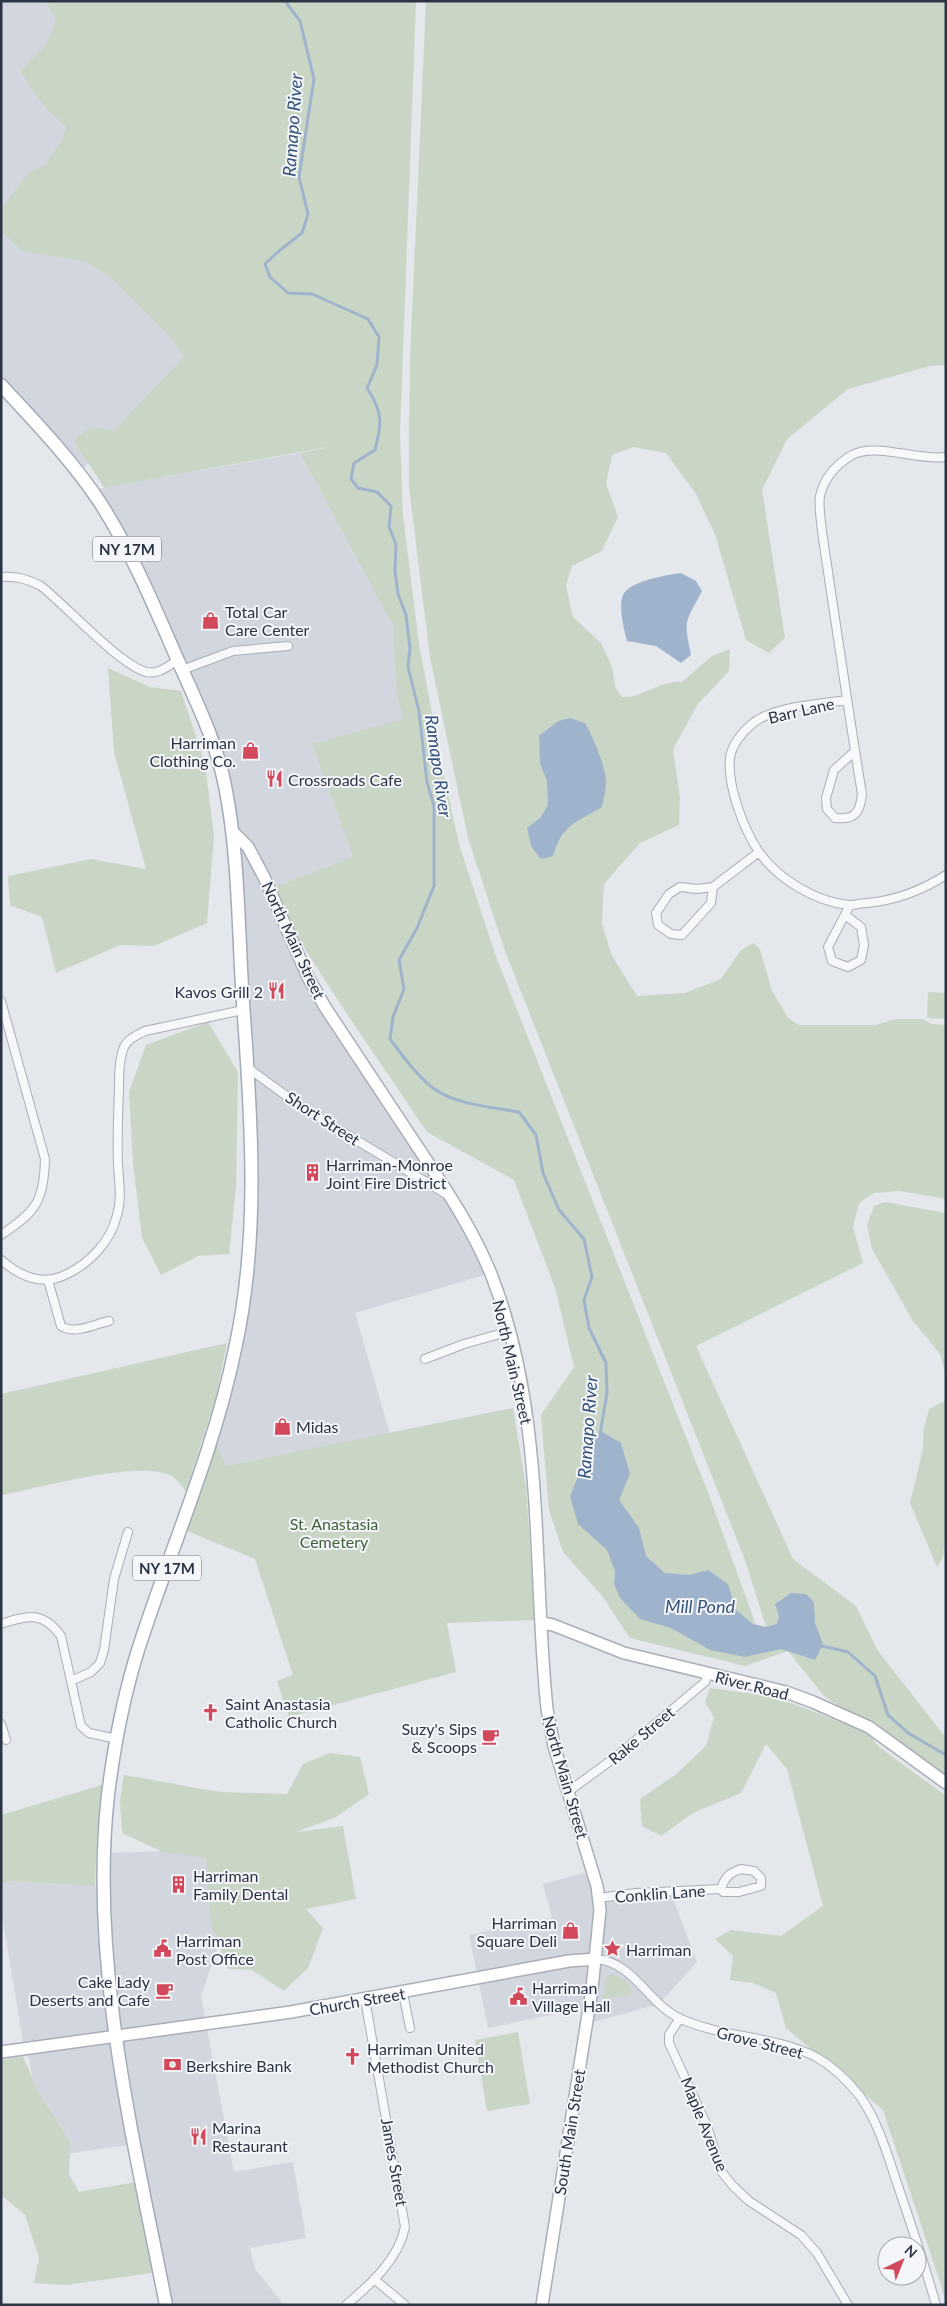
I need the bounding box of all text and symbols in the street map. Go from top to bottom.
water label: Ramapo River [277,72,307,177]
road number: NY 17M [93,536,161,562]
place label: Total Car Care Center [225,602,310,639]
shop icon: Total Car Care Center [201,610,221,630]
street label: Barr Lane [766,693,836,727]
water label: Ramapo River [421,713,457,820]
place label: Harriman Clothing Co. [149,733,236,770]
shop icon: Harriman Clothing Co. [240,741,260,761]
restaurant icon: Crossroads Cafe [264,769,284,789]
place label: Crossroads Cafe [288,770,402,789]
street label: North Main Street [259,878,330,1002]
restaurant icon: Kavos Grill 2 [267,981,287,1001]
place label: Kavos Grill 2 [174,982,263,1001]
street label: Short Street [282,1087,364,1149]
place label: Harriman-Monroe Joint Fire District [326,1155,453,1192]
building icon: Harriman-Monroe Joint Fire District [302,1163,322,1183]
street label: North Main Street [489,1298,537,1426]
water label: Ramapo River [572,1374,602,1479]
shop icon: Midas [272,1416,292,1436]
place label: Midas [296,1417,338,1436]
park label: St. Anastasia Cemetery [290,1514,378,1551]
road number: NY 17M [133,1556,201,1580]
water label: Mill Pond [665,1595,735,1617]
street label: River Road [713,1667,791,1703]
place label: Saint Anastasia Catholic Church [225,1694,337,1731]
church icon: Saint Anastasia Catholic Church [201,1702,221,1722]
street label: Rake Street [604,1702,678,1768]
street label: North Main Street [539,1713,593,1841]
place label: Suzy's Sips & Scoops [402,1719,477,1756]
cafe icon: Suzy's Sips & Scoops [481,1727,501,1747]
place label: Harriman Family Dental [193,1866,288,1903]
building icon: Harriman Family Dental [169,1874,189,1894]
street label: Conklin Lane [614,1880,706,1906]
place label: Harriman Square Deli [476,1913,557,1950]
shop icon: Harriman Square Deli [561,1921,581,1941]
place label: Harriman Post Office [176,1931,254,1968]
public building icon: Harriman Post Office [152,1939,172,1959]
place icon: Harriman [602,1939,622,1959]
place label: Harriman [626,1940,691,1959]
place label: Cake Lady Deserts and Cafe [29,1972,151,2009]
place label: Harriman Village Hall [532,1978,610,2015]
cafe icon: Cake Lady Deserts and Cafe [154,1980,174,2000]
street label: Church Street [308,1983,407,2019]
public building icon: Harriman Village Hall [508,1986,528,2006]
street label: Grove Street [715,2022,806,2062]
place label: Harriman United Methodist Church [367,2039,494,2076]
church icon: Harriman United Methodist Church [343,2047,363,2067]
bank icon: Berkshire Bank [162,2055,182,2075]
place label: Berkshire Bank [186,2056,292,2075]
street label: South Main Street [550,2068,588,2196]
street label: Maple Avenue [677,2074,733,2174]
street label: James Street [378,2116,412,2208]
place label: Marina Restaurant [212,2118,288,2155]
restaurant icon: Marina Restaurant [188,2126,208,2146]
north arrow [877,2236,927,2286]
text: N [901,2241,921,2261]

